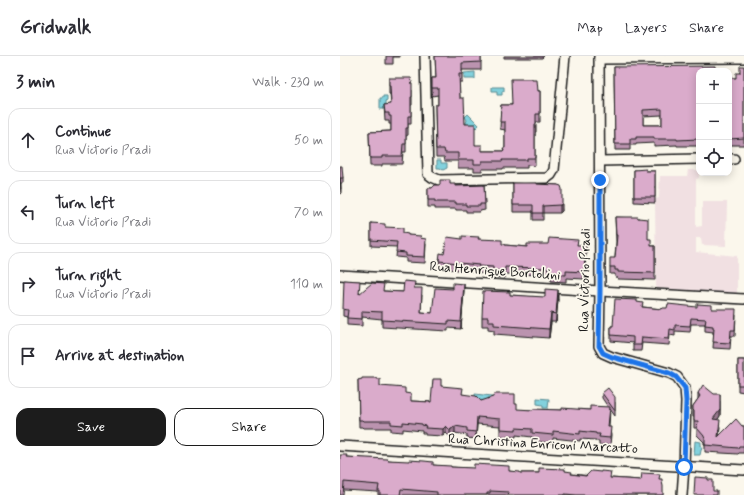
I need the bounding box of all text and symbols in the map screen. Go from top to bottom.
text: Gridwalk [20,15,91,40]
text: Map [577,19,603,37]
text: Layers [625,19,667,37]
text: Share [689,19,724,37]
map controls [696,68,732,176]
button: + [696,68,732,104]
text: 3 min [16,71,55,93]
text: Walk · 230 m [252,74,324,91]
button: − [696,104,732,140]
text: Continue [55,122,111,142]
icon: ahead [17,129,39,151]
text: 50 m [294,132,323,149]
button: locate [696,140,732,176]
text: Rua Victorio Pradi [55,142,151,159]
route end [591,171,609,189]
text: Turn left [55,194,115,214]
icon: left [17,201,39,223]
text: 70 m [294,204,323,221]
text: Rua Victorio Pradi [55,214,151,231]
street label: Rua Victorio Pradi [575,228,595,332]
street label: Rua Henrique Bortolini [429,257,561,285]
text: Turn right [55,266,122,286]
icon: right [17,273,39,295]
text: 110 m [290,276,323,293]
text: Rua Victorio Pradi [55,286,151,303]
icon: arrive [17,345,39,367]
text: Arrive at destination [55,346,184,366]
button: Save [16,408,166,446]
button: Share [174,408,324,446]
street label: Rua Christina Enriconi Marcatto [448,430,638,458]
route start [675,458,693,476]

